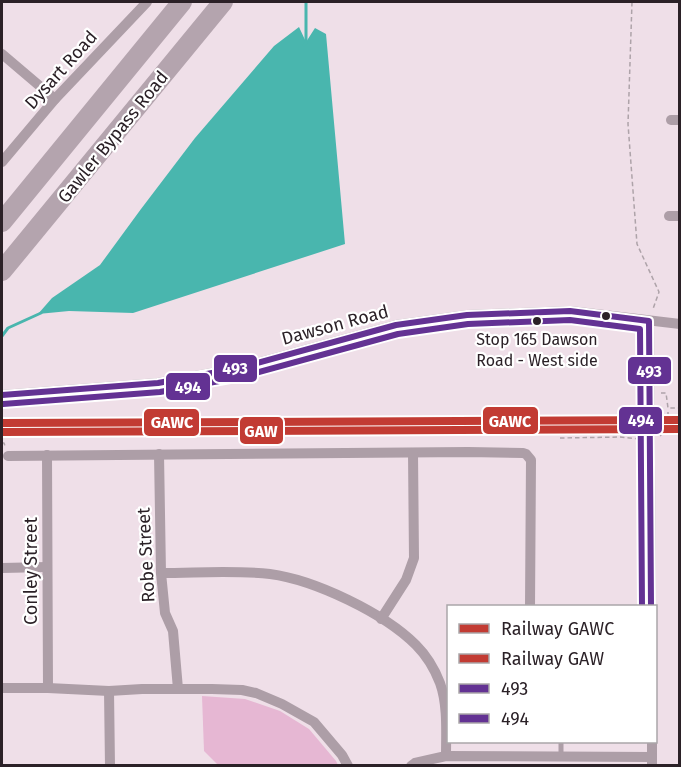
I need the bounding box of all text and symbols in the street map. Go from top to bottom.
street label: Dysart Road [20,26,102,114]
street label: Gawler Bypass Road [53,67,173,207]
street label: Dawson Road [279,300,391,350]
unlabelled marker [600,310,612,322]
marker: Stop 165 Dawson Road - West side [531,315,543,327]
place label: Stop 165 Dawson Road - West side [476,330,598,370]
line badge: 493 [213,354,258,383]
line badge: 493 [627,356,672,385]
text: 493 [222,359,248,378]
text: 493 [636,362,662,381]
line badge: 494 [165,372,211,401]
text: 494 [175,378,201,397]
line badge: GAWC [482,406,539,435]
line badge: 494 [618,406,663,435]
line badge: GAWC [143,408,200,437]
text: 494 [628,411,654,430]
text: GAWC [489,412,532,431]
text: GAWC [151,413,194,432]
line badge: GAW [239,416,284,445]
text: GAW [244,422,278,441]
street label: Robe Street [132,506,159,603]
street label: Conley Street [20,516,42,625]
legend [447,605,657,743]
text: Railway GAWC [501,618,614,640]
text: Railway GAW [501,648,604,670]
text: 493 [501,678,528,700]
text: 494 [501,708,529,730]

